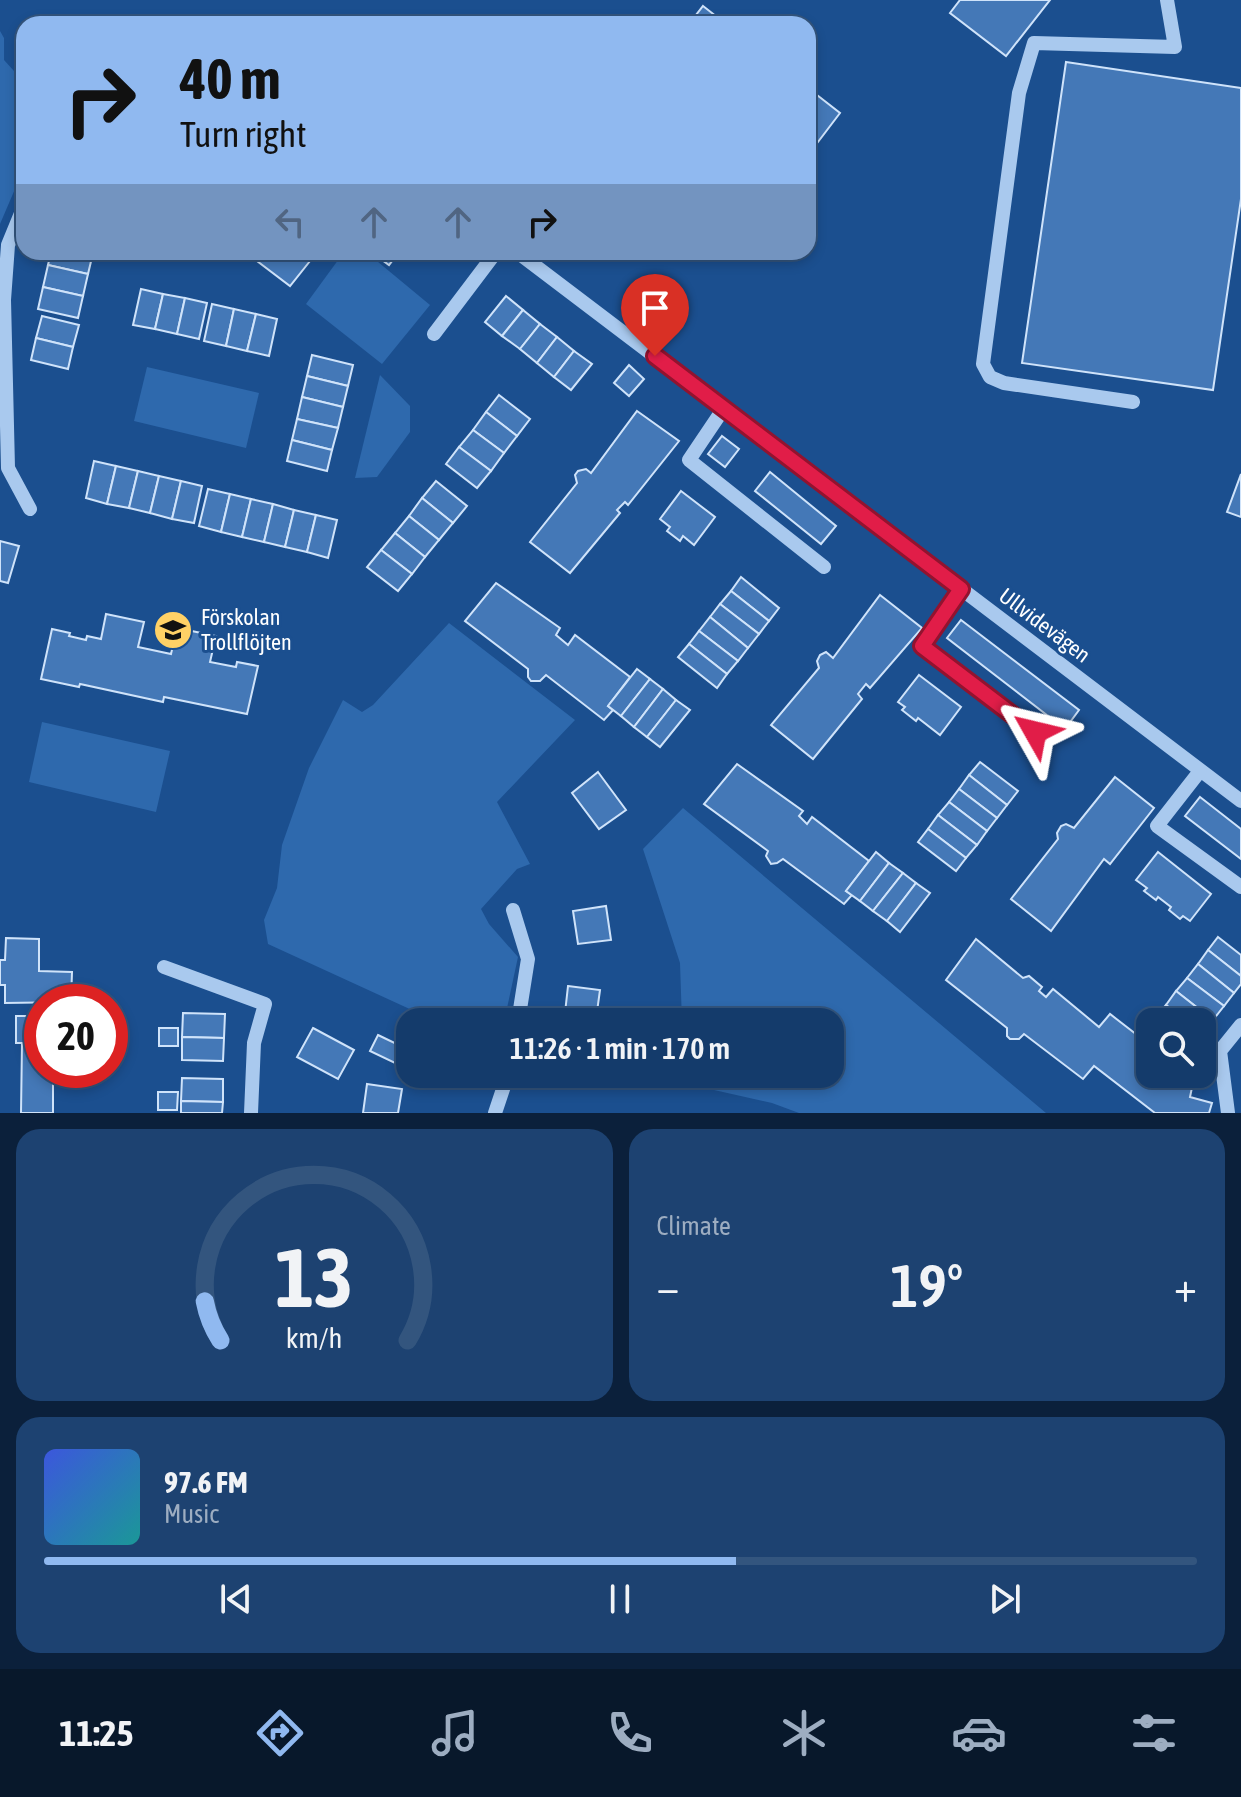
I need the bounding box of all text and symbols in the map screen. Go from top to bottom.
text: 40 m [180,47,281,111]
icon: right [48,48,152,152]
text: Turn right [180,113,307,155]
icon: left [268,200,312,244]
icon: ahead [352,200,396,244]
icon: ahead [436,200,480,244]
icon: right [520,200,564,244]
pin [621,274,689,356]
icon: arrive [633,286,677,330]
street label: Ullvidevägen [994,582,1096,668]
place label: Förskolan Trollflöjten [201,604,292,655]
school or university icon: Förskolan Trollflöjten [152,609,194,651]
position arrow [993,690,1077,774]
speed limit sign: 20 [24,984,128,1088]
map controls [1136,1008,1216,1088]
button: search [1136,1008,1216,1088]
text: 11:26 · 1 min · 170 m [510,1031,730,1065]
text: Climate [657,1211,731,1241]
text: 13 [275,1229,353,1325]
text: 19° [890,1251,963,1320]
text: − [657,1261,679,1311]
text: + [1174,1261,1197,1311]
text: km/h [286,1321,343,1354]
text: 97.6 FM [164,1465,248,1499]
text: Music [164,1499,219,1529]
icon: previous [214,1577,258,1621]
icon: pause [598,1577,642,1621]
icon: next [983,1577,1027,1621]
icon: directions [252,1705,308,1761]
icon: music [427,1705,483,1761]
icon: phone [602,1705,658,1761]
icon: climate [776,1705,832,1761]
icon: car [951,1705,1007,1761]
icon: filters [1126,1705,1182,1761]
text: 11:25 [59,1712,133,1754]

